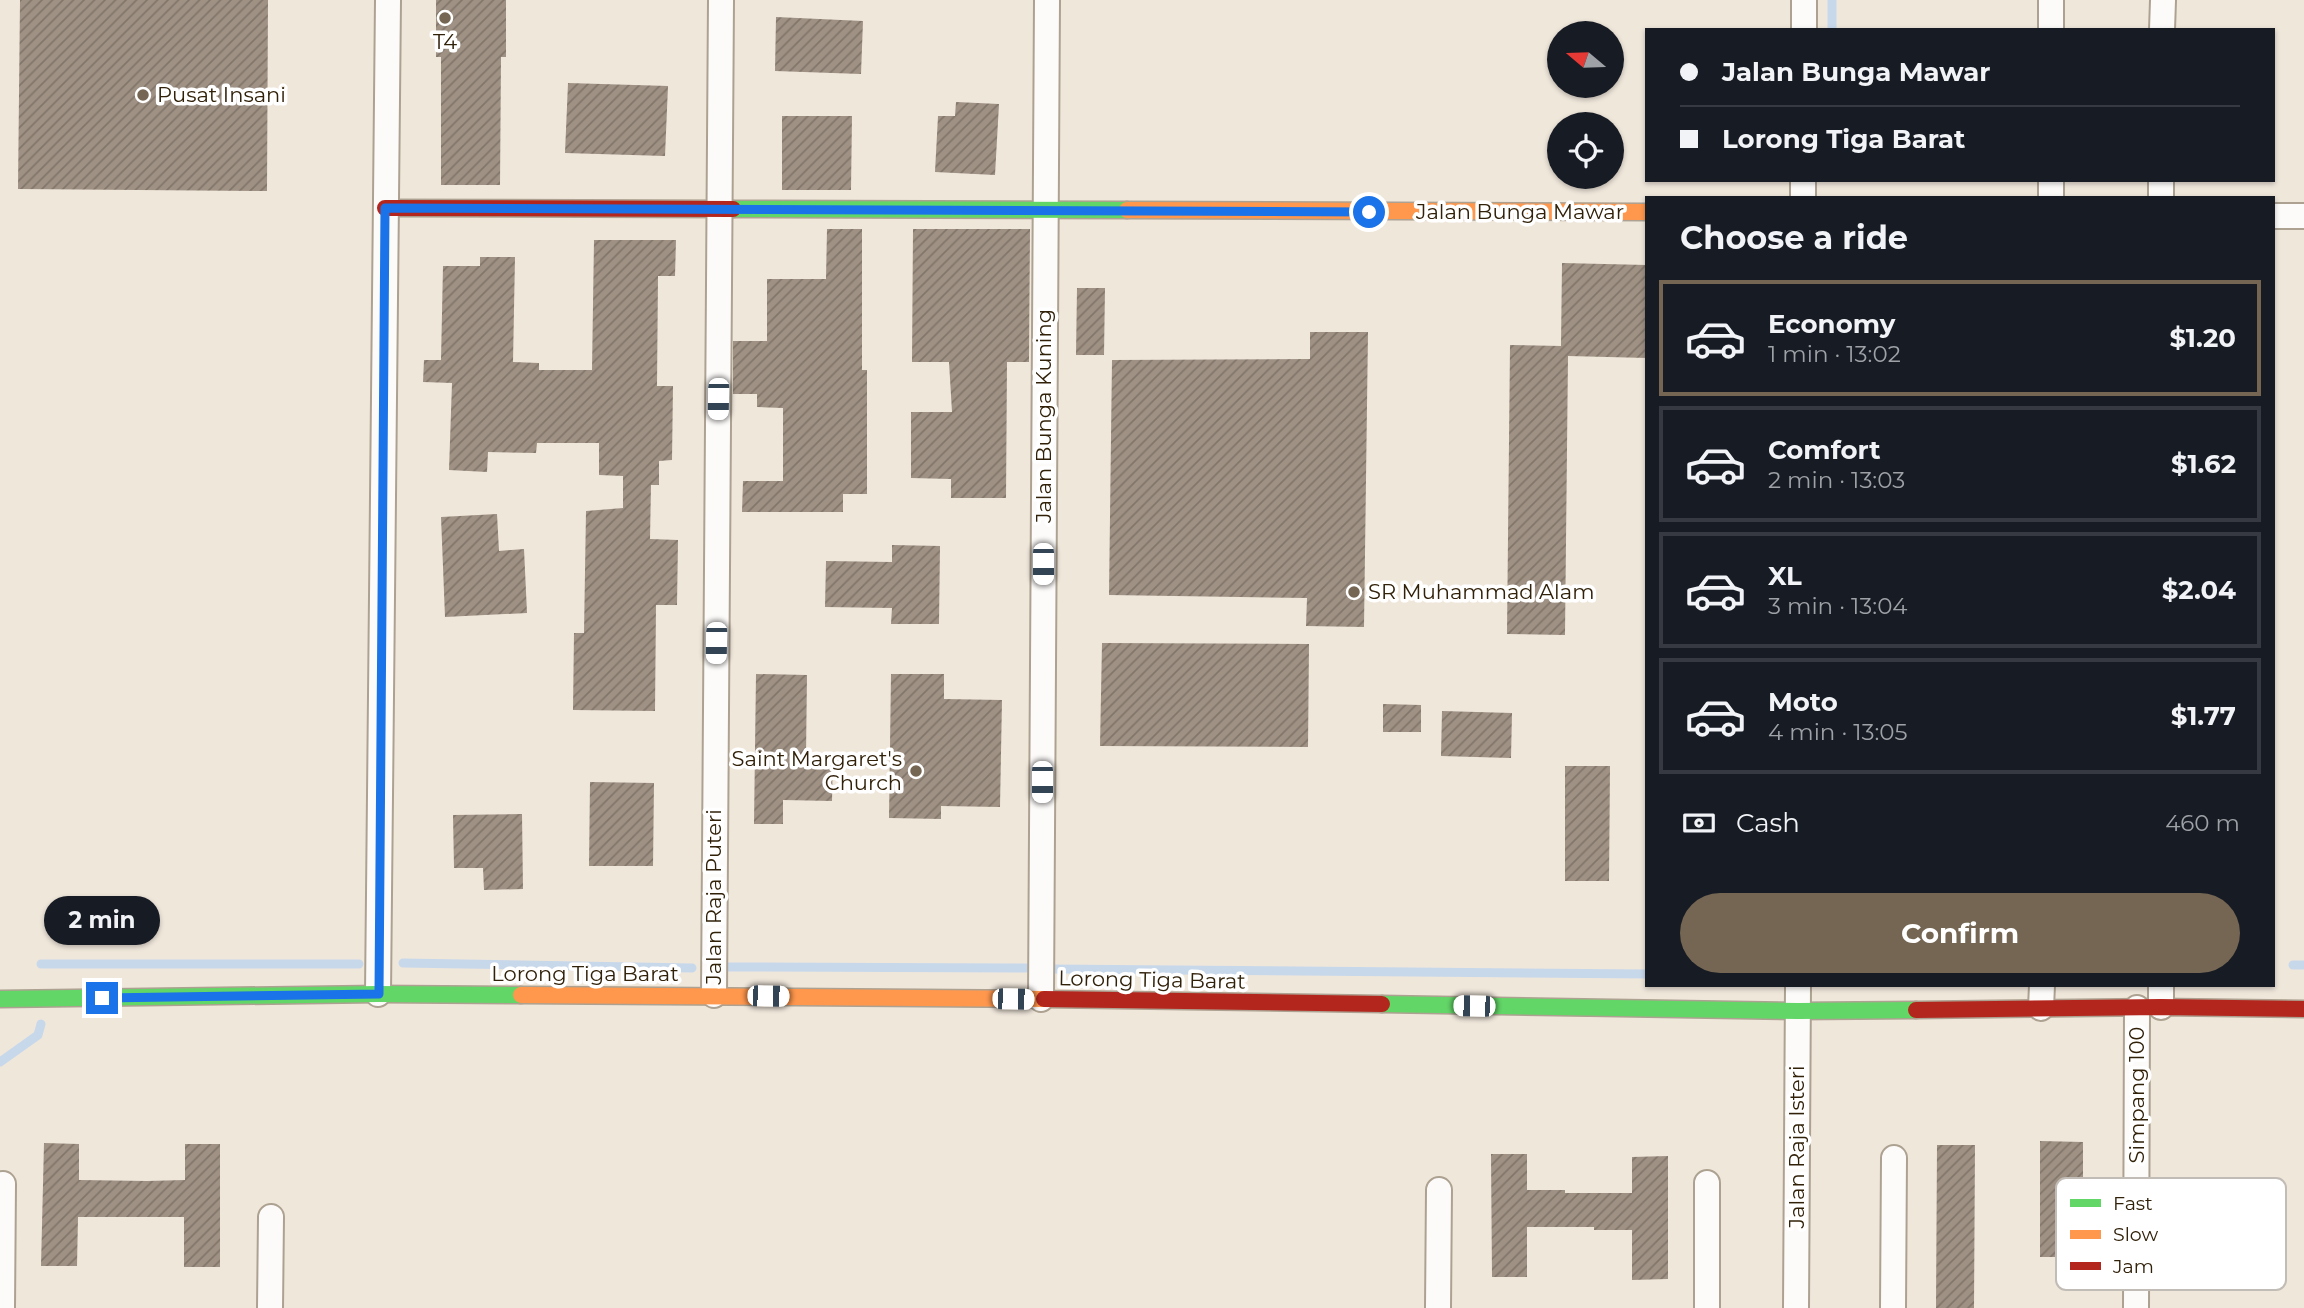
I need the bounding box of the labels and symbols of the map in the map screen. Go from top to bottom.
marker: T4 [437,10,453,26]
north arrow [1547,21,1624,98]
place label: T4 [433,29,457,54]
place label: Pusat Insani [157,82,286,107]
marker: Pusat Insani [135,87,151,103]
route start [1353,196,1385,228]
street label: Jalan Bunga Mawar [1415,199,1624,224]
street label: Jalan Bunga Kuning [1031,309,1056,524]
car [708,378,729,420]
car [1033,543,1054,585]
place label: SR Muhammad Alam [1368,579,1594,604]
marker: SR Muhammad Alam [1346,584,1362,600]
car [706,622,727,664]
place label: Saint Margaret's Church [732,746,902,795]
car [1032,761,1053,803]
marker: Saint Margaret's Church [908,763,924,779]
street label: Jalan Raja Puteri [701,809,726,986]
callout: 2 min [44,897,160,946]
street label: Lorong Tiga Barat [491,961,679,986]
street label: Lorong Tiga Barat [1058,965,1246,994]
route end [86,982,118,1014]
car [747,985,790,1007]
car [992,988,1035,1010]
car [1453,995,1496,1017]
street label: Simpang 100 [2124,1027,2149,1163]
street label: Jalan Raja Isteri [1784,1065,1809,1230]
legend [2056,1178,2286,1290]
text: Fast [2113,1192,2153,1215]
text: Slow [2113,1223,2158,1246]
text: Jam [2112,1255,2154,1278]

